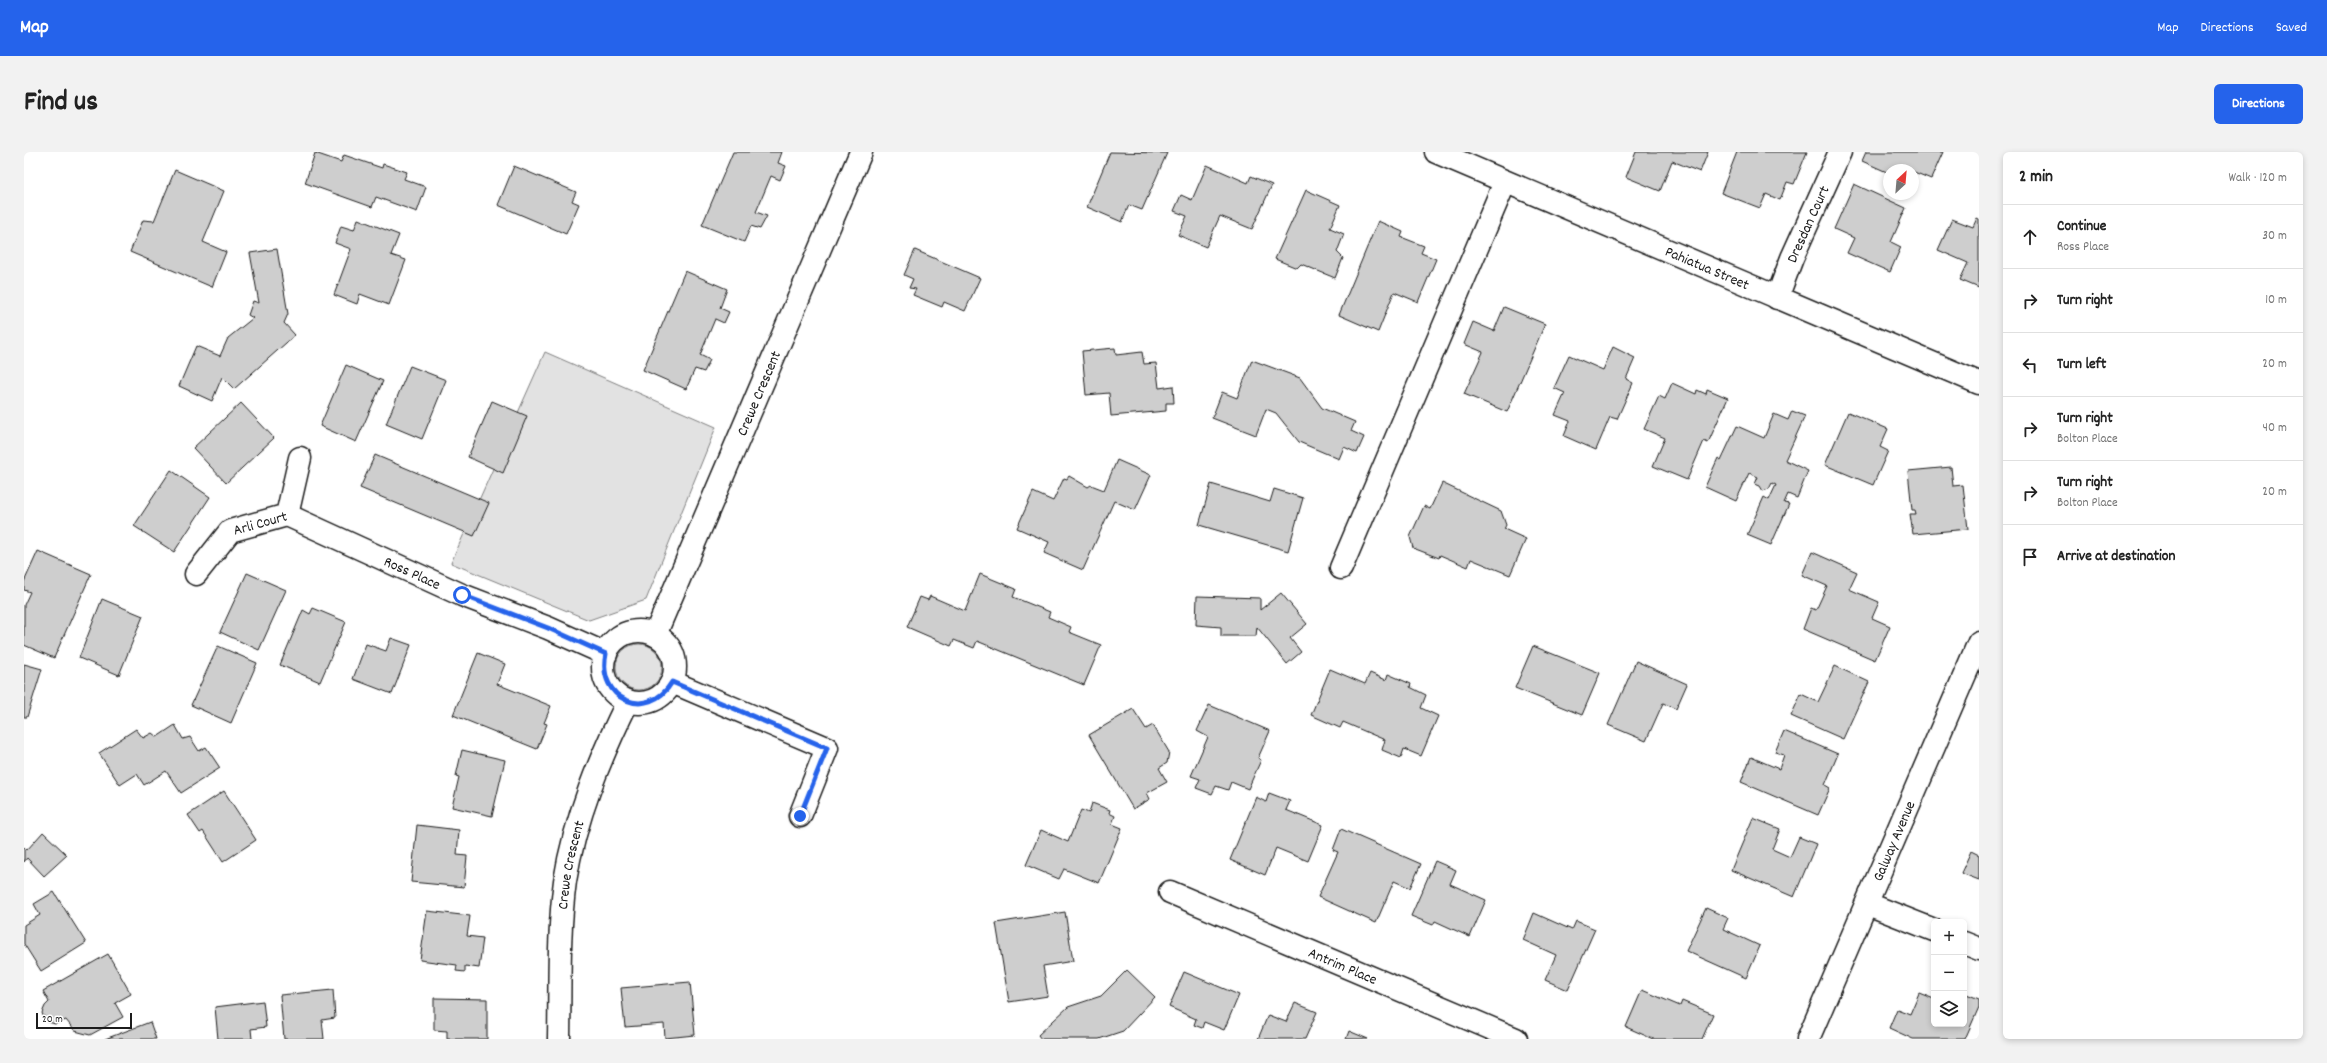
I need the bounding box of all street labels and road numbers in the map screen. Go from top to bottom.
street label: Dresdan Court [1782,182,1836,266]
street label: Pahiatua Street [1661,242,1753,297]
street label: Crewe Crescent [732,348,788,440]
street label: Arli Court [231,506,291,543]
street label: Ross Place [380,552,444,597]
street label: Galway Avenue [1868,797,1922,885]
street label: Crewe Crescent [553,818,592,910]
street label: Antrim Place [1304,943,1380,992]

